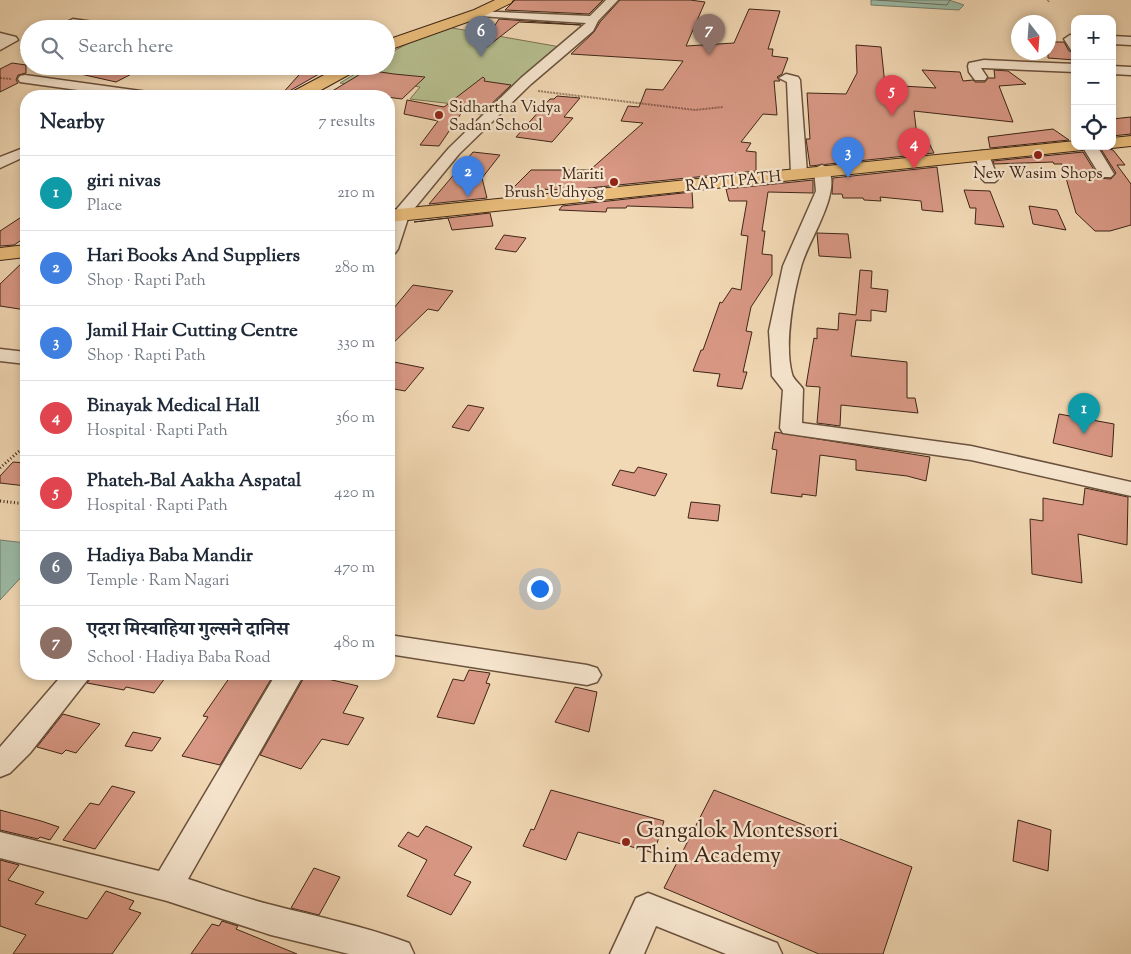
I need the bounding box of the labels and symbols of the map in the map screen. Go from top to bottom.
pin: 7 [693,14,725,55]
north arrow [1011,15,1056,60]
pin: 6 [465,16,497,57]
pin: 5 [876,75,908,116]
place label: Sidhartha Vidya Sadan School [449,97,562,138]
marker: Sidhartha Vidya Sadan School [433,109,445,121]
pin: 4 [898,128,930,169]
pin: 3 [832,137,864,178]
marker: New Wasim Shops [1032,149,1044,161]
pin: 2 [452,156,484,197]
place label: New Wasim Shops [973,163,1103,186]
place label: Mariti Brush Udhyog [504,164,604,205]
street label: RAPTI PATH [684,166,783,199]
marker: Mariti Brush Udhyog [608,176,620,188]
pin: 1 [1068,393,1100,434]
your location [527,576,553,602]
place label: Gangalok Montessori Thim Academy [636,816,839,873]
marker: Gangalok Montessori Thim Academy [620,836,632,848]

